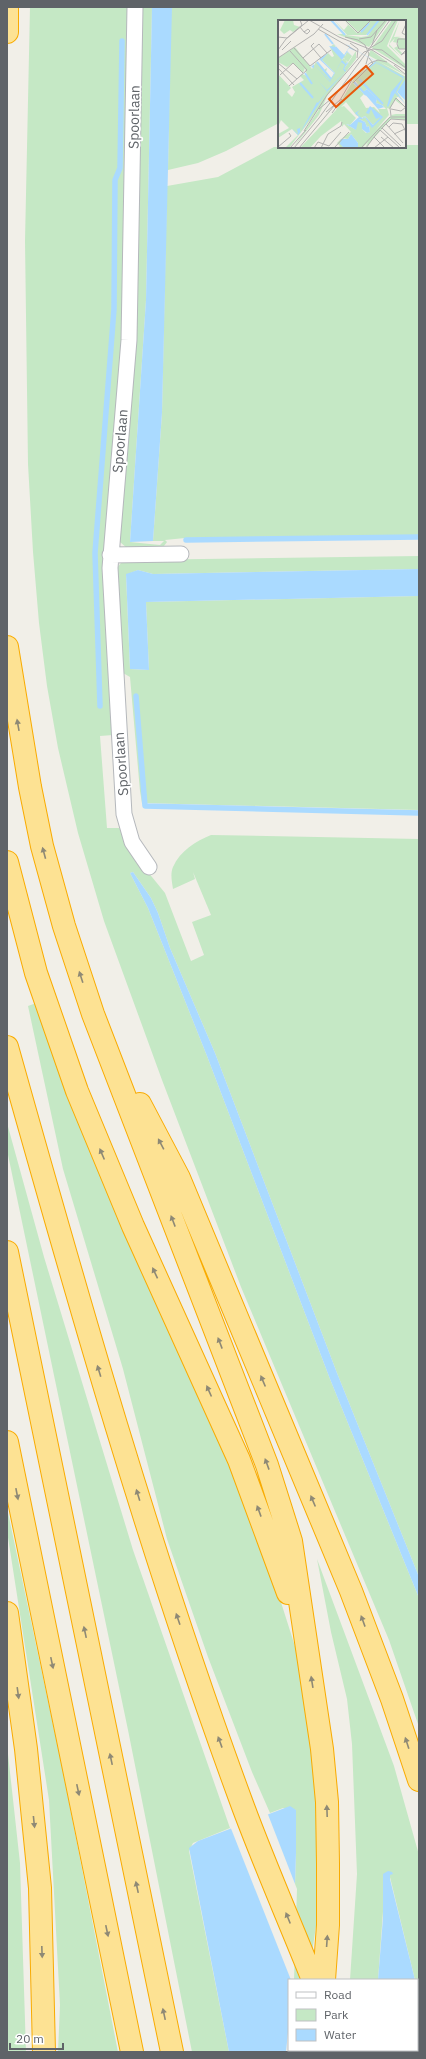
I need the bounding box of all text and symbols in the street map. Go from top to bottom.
inset map [278,20,406,148]
street label: Spoorlaan [124,85,144,149]
street label: Spoorlaan [108,408,132,474]
one-way arrow [15,719,21,731]
street label: Spoorlaan [110,732,132,796]
one-way arrow [41,846,47,858]
one-way arrow [78,971,84,983]
one-way arrow [158,1138,164,1150]
one-way arrow [99,1149,105,1160]
one-way arrow [169,1215,175,1227]
one-way arrow [152,1267,158,1279]
one-way arrow [217,1337,223,1348]
one-way arrow [96,1365,102,1377]
one-way arrow [260,1374,266,1386]
one-way arrow [206,1385,212,1397]
one-way arrow [263,1458,269,1470]
one-way arrow [15,1488,21,1501]
one-way arrow [135,1489,141,1501]
one-way arrow [310,1495,316,1507]
one-way arrow [256,1505,262,1517]
one-way arrow [174,1612,180,1624]
one-way arrow [360,1614,366,1626]
one-way arrow [81,1626,87,1638]
one-way arrow [49,1657,55,1669]
one-way arrow [309,1676,315,1688]
one-way arrow [15,1687,21,1699]
one-way arrow [217,1735,223,1747]
one-way arrow [403,1737,409,1749]
one-way arrow [107,1753,113,1765]
one-way arrow [75,1784,81,1796]
one-way arrow [324,1804,330,1817]
one-way arrow [30,1816,37,1828]
one-way arrow [134,1880,140,1893]
one-way arrow [284,1911,290,1923]
one-way arrow [105,1925,111,1937]
one-way arrow [323,1935,330,1947]
one-way arrow [39,1946,46,1958]
legend [288,1979,418,2051]
text: Road [324,1987,352,2002]
text: Park [324,2007,349,2022]
one-way arrow [160,2008,166,2020]
scale bar [10,2025,63,2051]
text: Water [324,2027,357,2042]
text: 20 m [16,2031,44,2046]

